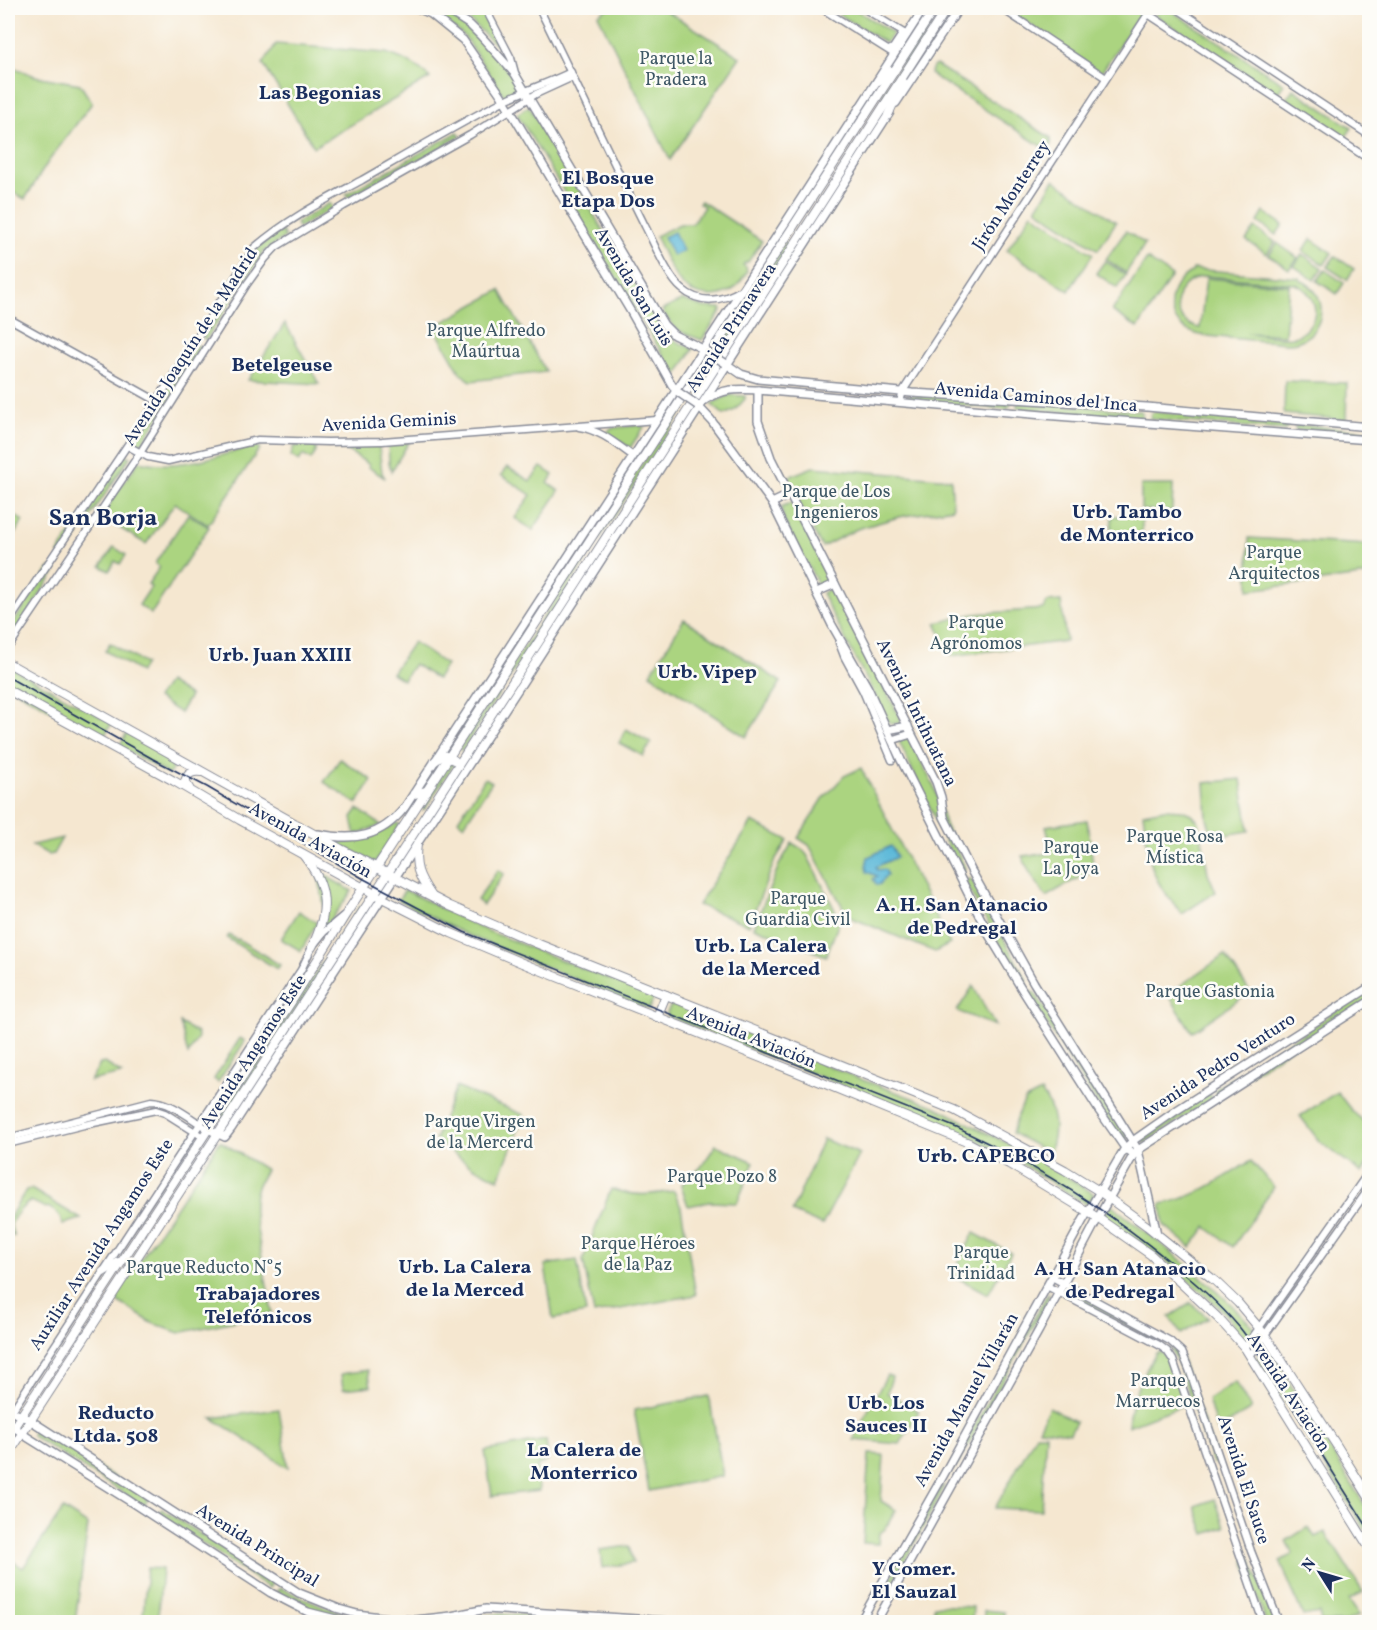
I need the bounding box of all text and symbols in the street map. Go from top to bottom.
park label: Parque la Pradera [639,47,713,93]
district label: Las Begonias [259,80,381,108]
street label: Jirón Monterrey [967,136,1057,256]
district label: El Bosque Etapa Dos [561,165,655,216]
street label: Avenida San Luis [588,223,678,351]
street label: Avenida Joaquín de la Madrid [117,243,265,451]
street label: Avenida Primavera [681,258,783,398]
park label: Parque Alfredo Maúrtua [426,319,546,365]
district label: Betelgeuse [232,352,332,380]
street label: Avenida Caminos del Inca [933,377,1139,419]
street label: Avenida Geminis [321,407,457,439]
park label: Parque de Los Ingenieros [782,480,890,526]
district label: Urb. Tambo de Monterrico [1060,499,1194,550]
district label: San Borja [49,502,157,536]
park label: Parque Arquitectos [1228,541,1320,587]
park label: Parque Agrónomos [930,611,1022,657]
street label: Avenida Intihuatana [869,635,963,791]
district label: Urb. Juan XXIII [208,642,352,670]
district label: Urb. Vipep [657,659,757,687]
street label: Avenida Aviación [244,797,376,885]
park label: Parque Rosa Mística [1126,825,1224,871]
park label: Parque La Joya [1043,836,1099,882]
park label: Parque Guardia Civil [745,887,851,933]
district label: A. H. San Atanacio de Pedregal [876,892,1048,943]
district label: Urb. La Calera de la Merced [695,933,828,984]
street label: Avenida Angamos Este [195,970,313,1134]
park label: Parque Gastonia [1145,980,1275,1005]
street label: Avenida Aviación [683,1001,820,1075]
street label: Avenida Pedro Venturo [1135,1007,1301,1127]
park label: Parque Virgen de la Mercerd [424,1110,536,1156]
street label: Auxiliar Avenida Angamos Este [24,1134,180,1356]
district label: Urb. CAPEBCO [917,1143,1055,1171]
park label: Parque Pozo 8 [667,1165,777,1190]
park label: Parque Héroes de la Paz [581,1232,695,1278]
park label: Parque Trinidad [947,1241,1015,1287]
district label: Urb. La Calera de la Merced [399,1254,532,1305]
park label: Parque Reducto N°5 [126,1256,282,1281]
district label: A. H. San Atanacio de Pedregal [1034,1256,1206,1307]
district label: Trabajadores Telefónicos [196,1281,320,1332]
street label: Avenida Manuel Villarán [909,1308,1026,1492]
street label: Avenida Aviación [1240,1328,1336,1458]
park label: Parque Marruecos [1116,1369,1200,1415]
district label: Urb. Los Sauces II [845,1390,927,1441]
district label: Reducto Ltda. 508 [74,1400,158,1451]
street label: Avenida El Sauce [1210,1413,1276,1547]
district label: La Calera de Monterrico [527,1437,641,1488]
street label: Avenida Principal [191,1498,323,1594]
north arrow [1290,1543,1350,1603]
text: N [1297,1554,1322,1576]
district label: Y Comer. El Sauzal [871,1556,957,1607]

